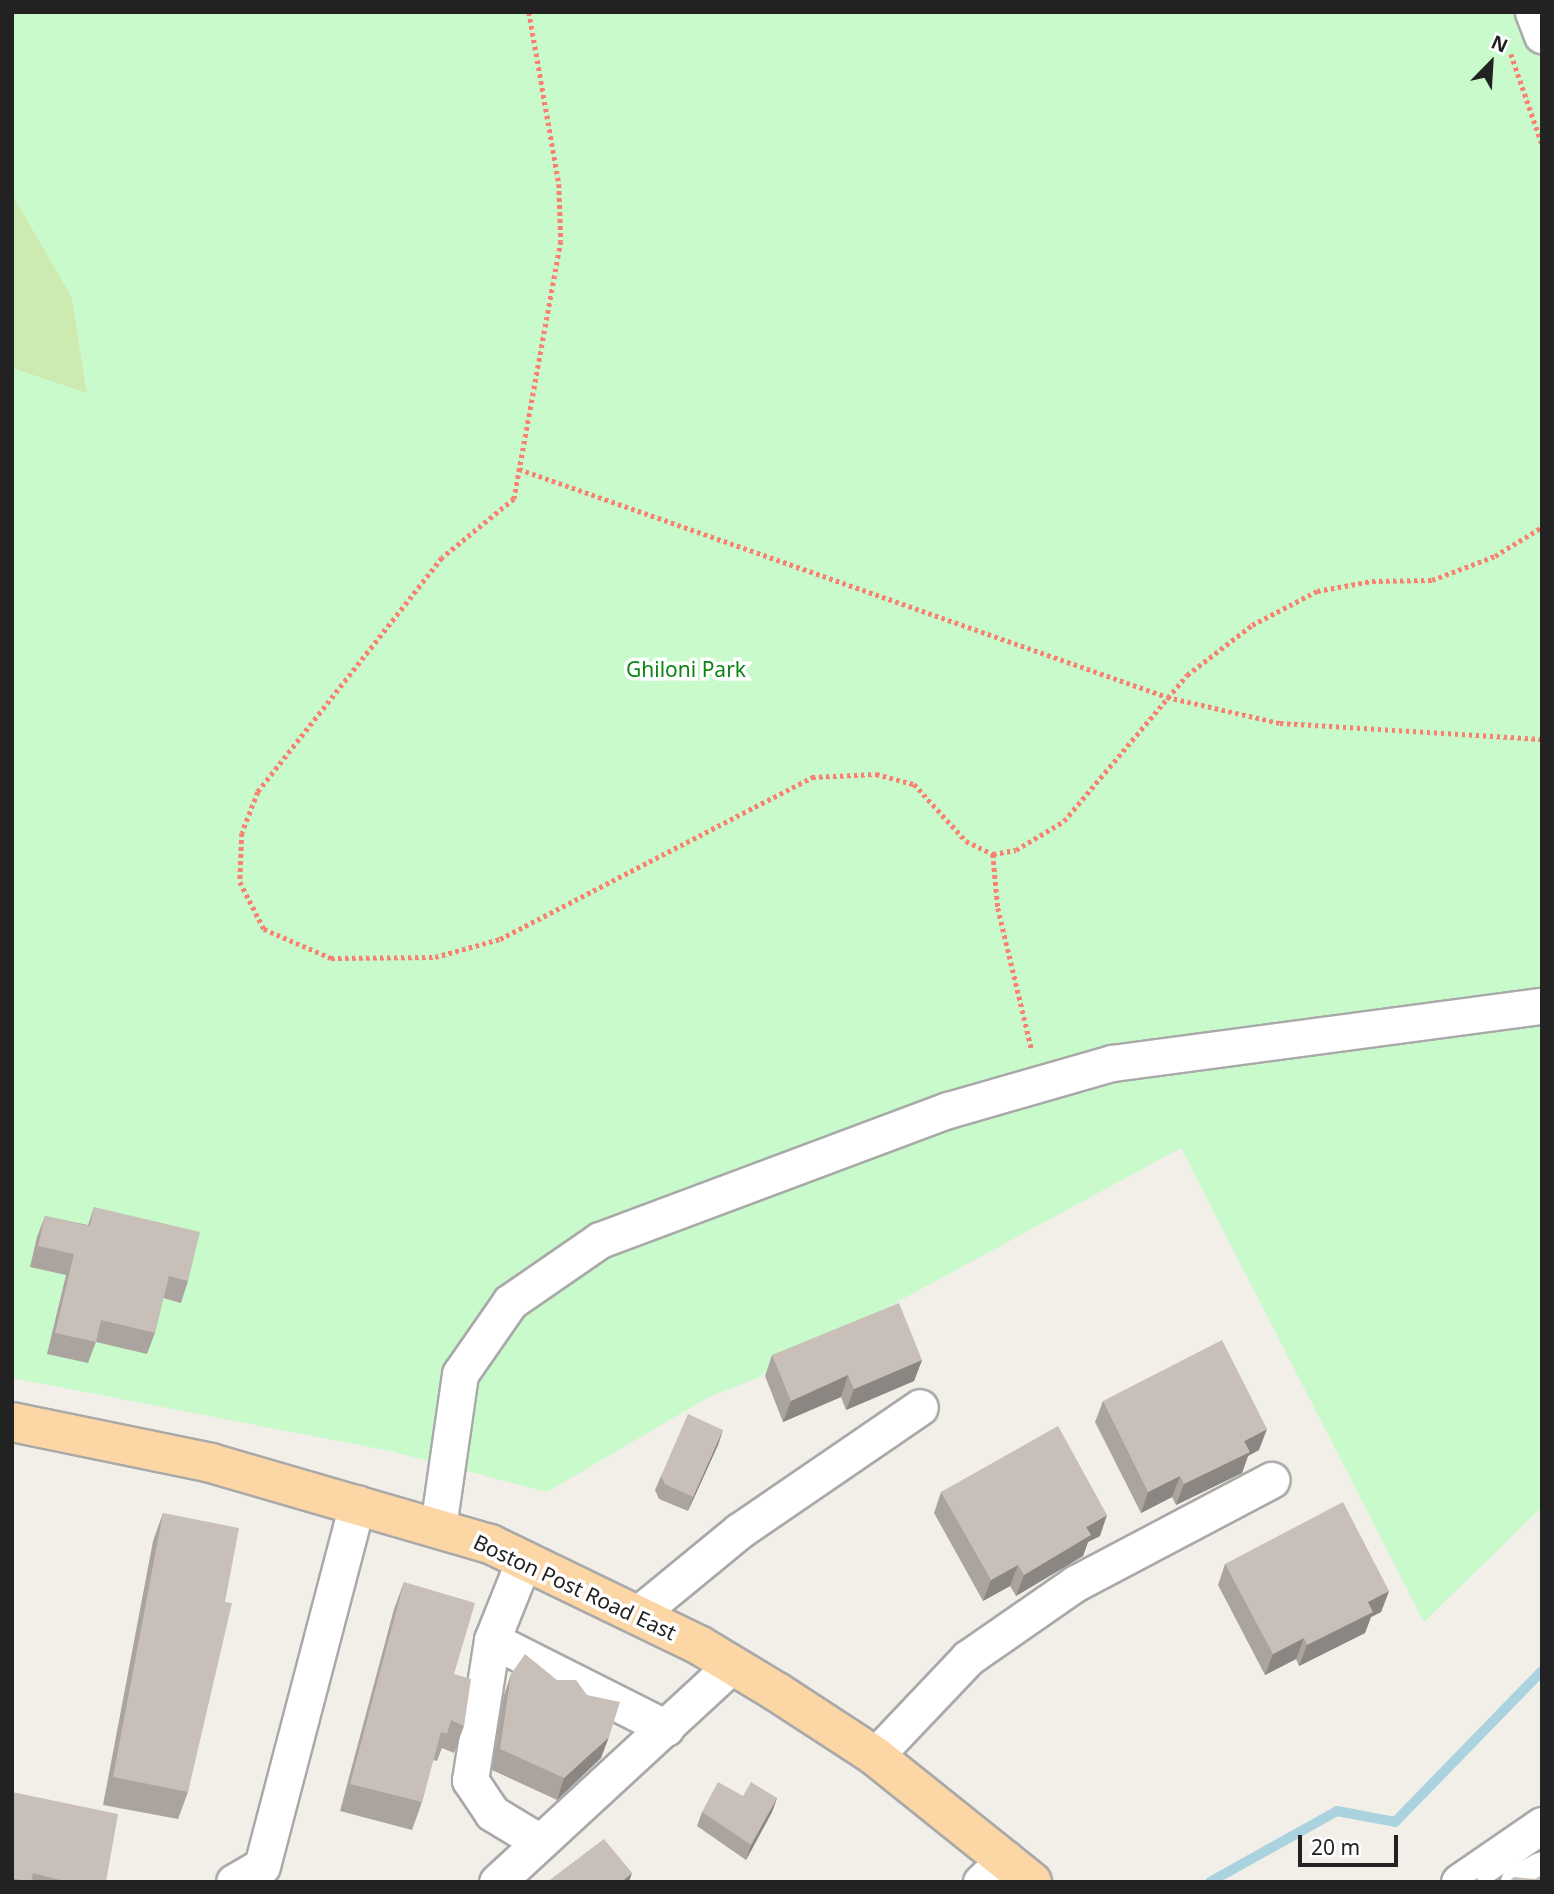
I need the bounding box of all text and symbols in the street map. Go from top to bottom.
north arrow [1456,28,1526,98]
text: N [1487,29,1512,59]
park label: Ghiloni Park [626,656,746,682]
street label: Boston Post Road East [470,1529,680,1645]
scale bar [1302,1820,1402,1864]
text: 20 m [1311,1833,1360,1861]

